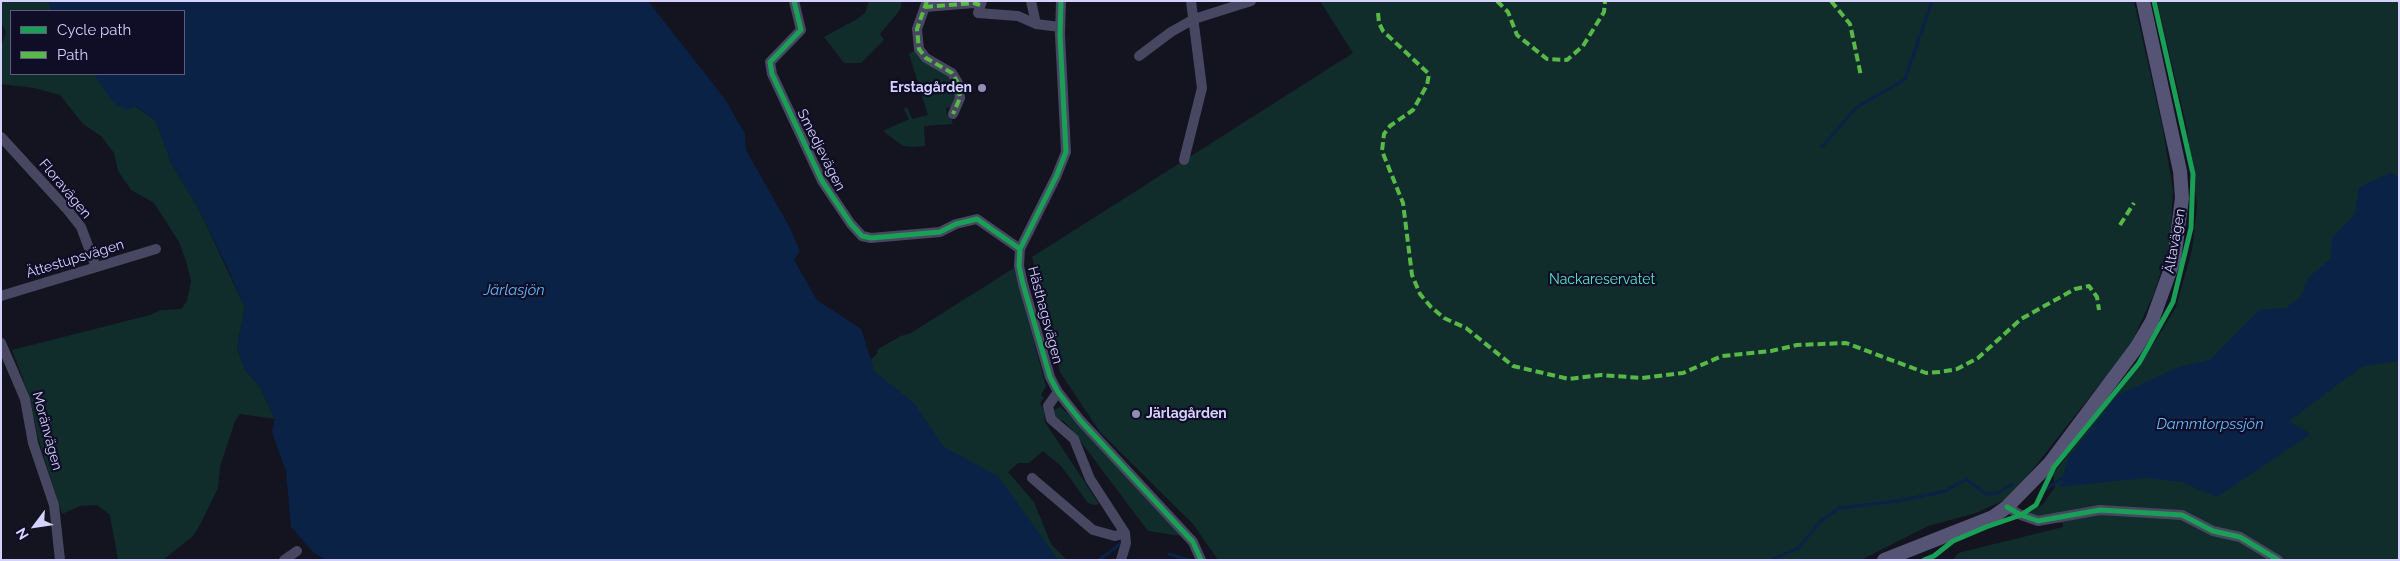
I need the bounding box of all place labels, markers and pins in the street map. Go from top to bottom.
place label: Erstagården [890,80,972,96]
marker: Erstagården [976,82,988,94]
place label: Järlagården [1146,406,1227,422]
marker: Järlagården [1130,408,1142,420]

